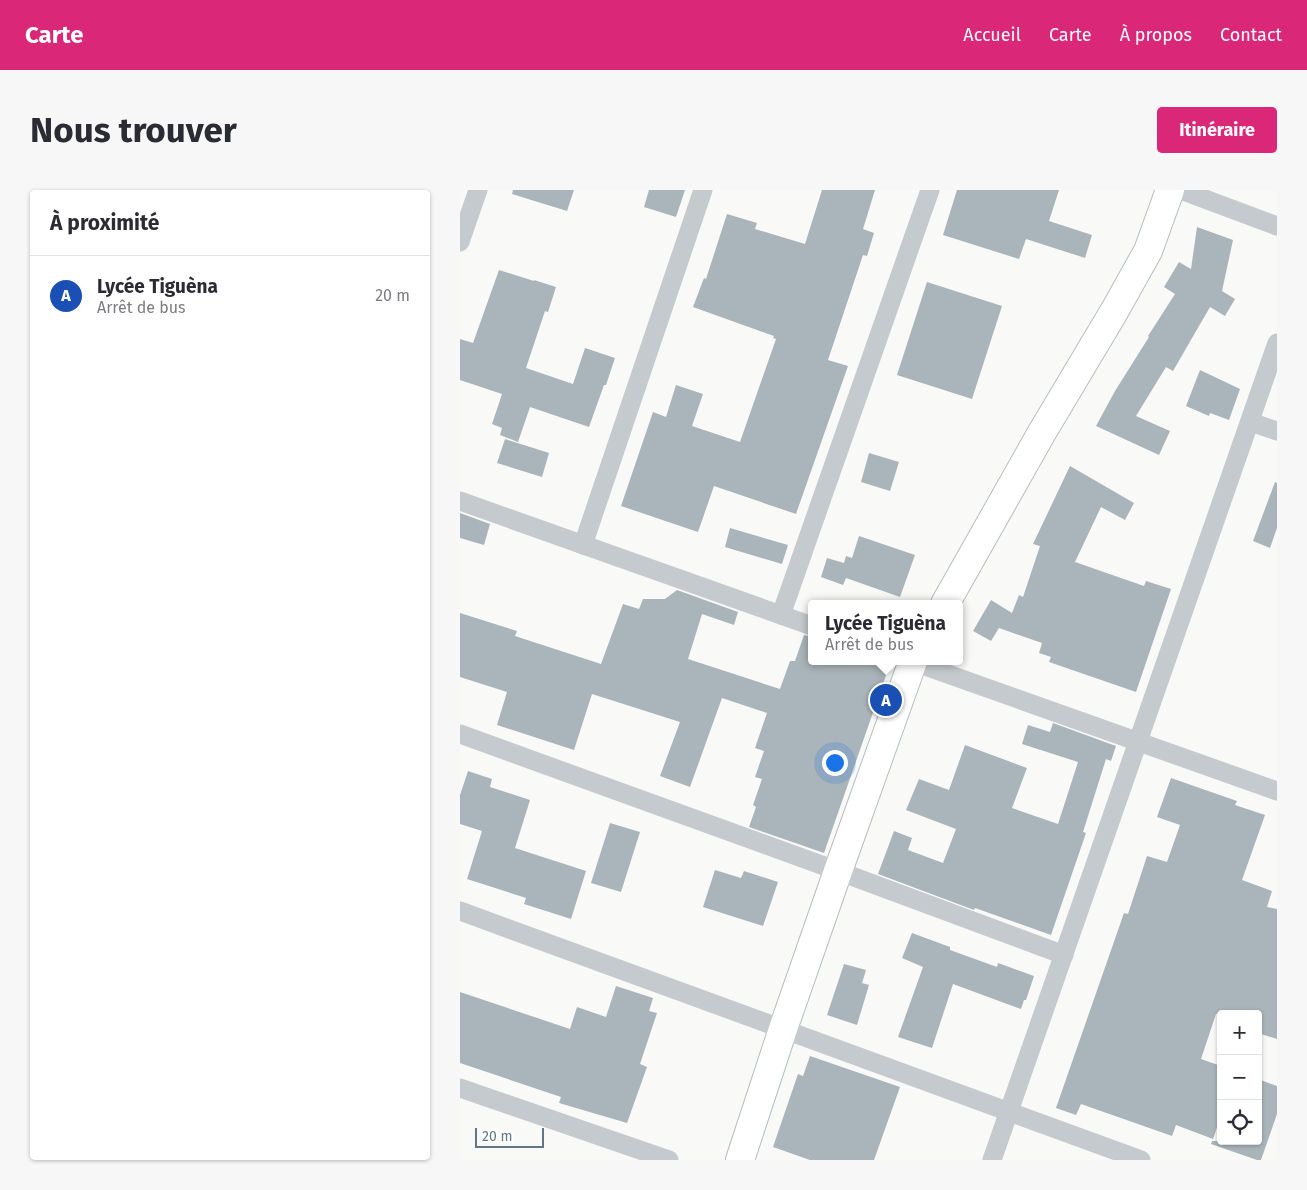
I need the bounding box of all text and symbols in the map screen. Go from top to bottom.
text: Carte [25,21,83,49]
text: Accueil [963,24,1021,46]
text: Carte [1049,24,1092,46]
text: À propos [1120,24,1192,46]
text: Contact [1220,24,1282,46]
button: Itinéraire [1157,107,1277,153]
text: Nous trouver [30,109,237,151]
text: À proximité [50,210,159,236]
text: Lycée Tiguèna [97,275,218,298]
text: A [61,286,71,305]
text: 20 m [375,286,410,305]
text: Arrêt de bus [97,298,186,317]
popup [808,600,963,665]
text: Lycée Tiguèna [825,612,946,635]
text: Arrêt de bus [825,635,914,654]
pin: A [870,681,902,719]
your location [822,750,848,776]
map controls [1217,1010,1262,1145]
button: + [1217,1010,1262,1055]
button: − [1217,1055,1262,1100]
button: locate [1217,1100,1262,1145]
scale bar [475,1125,544,1148]
text: 20 m [482,1128,512,1145]

